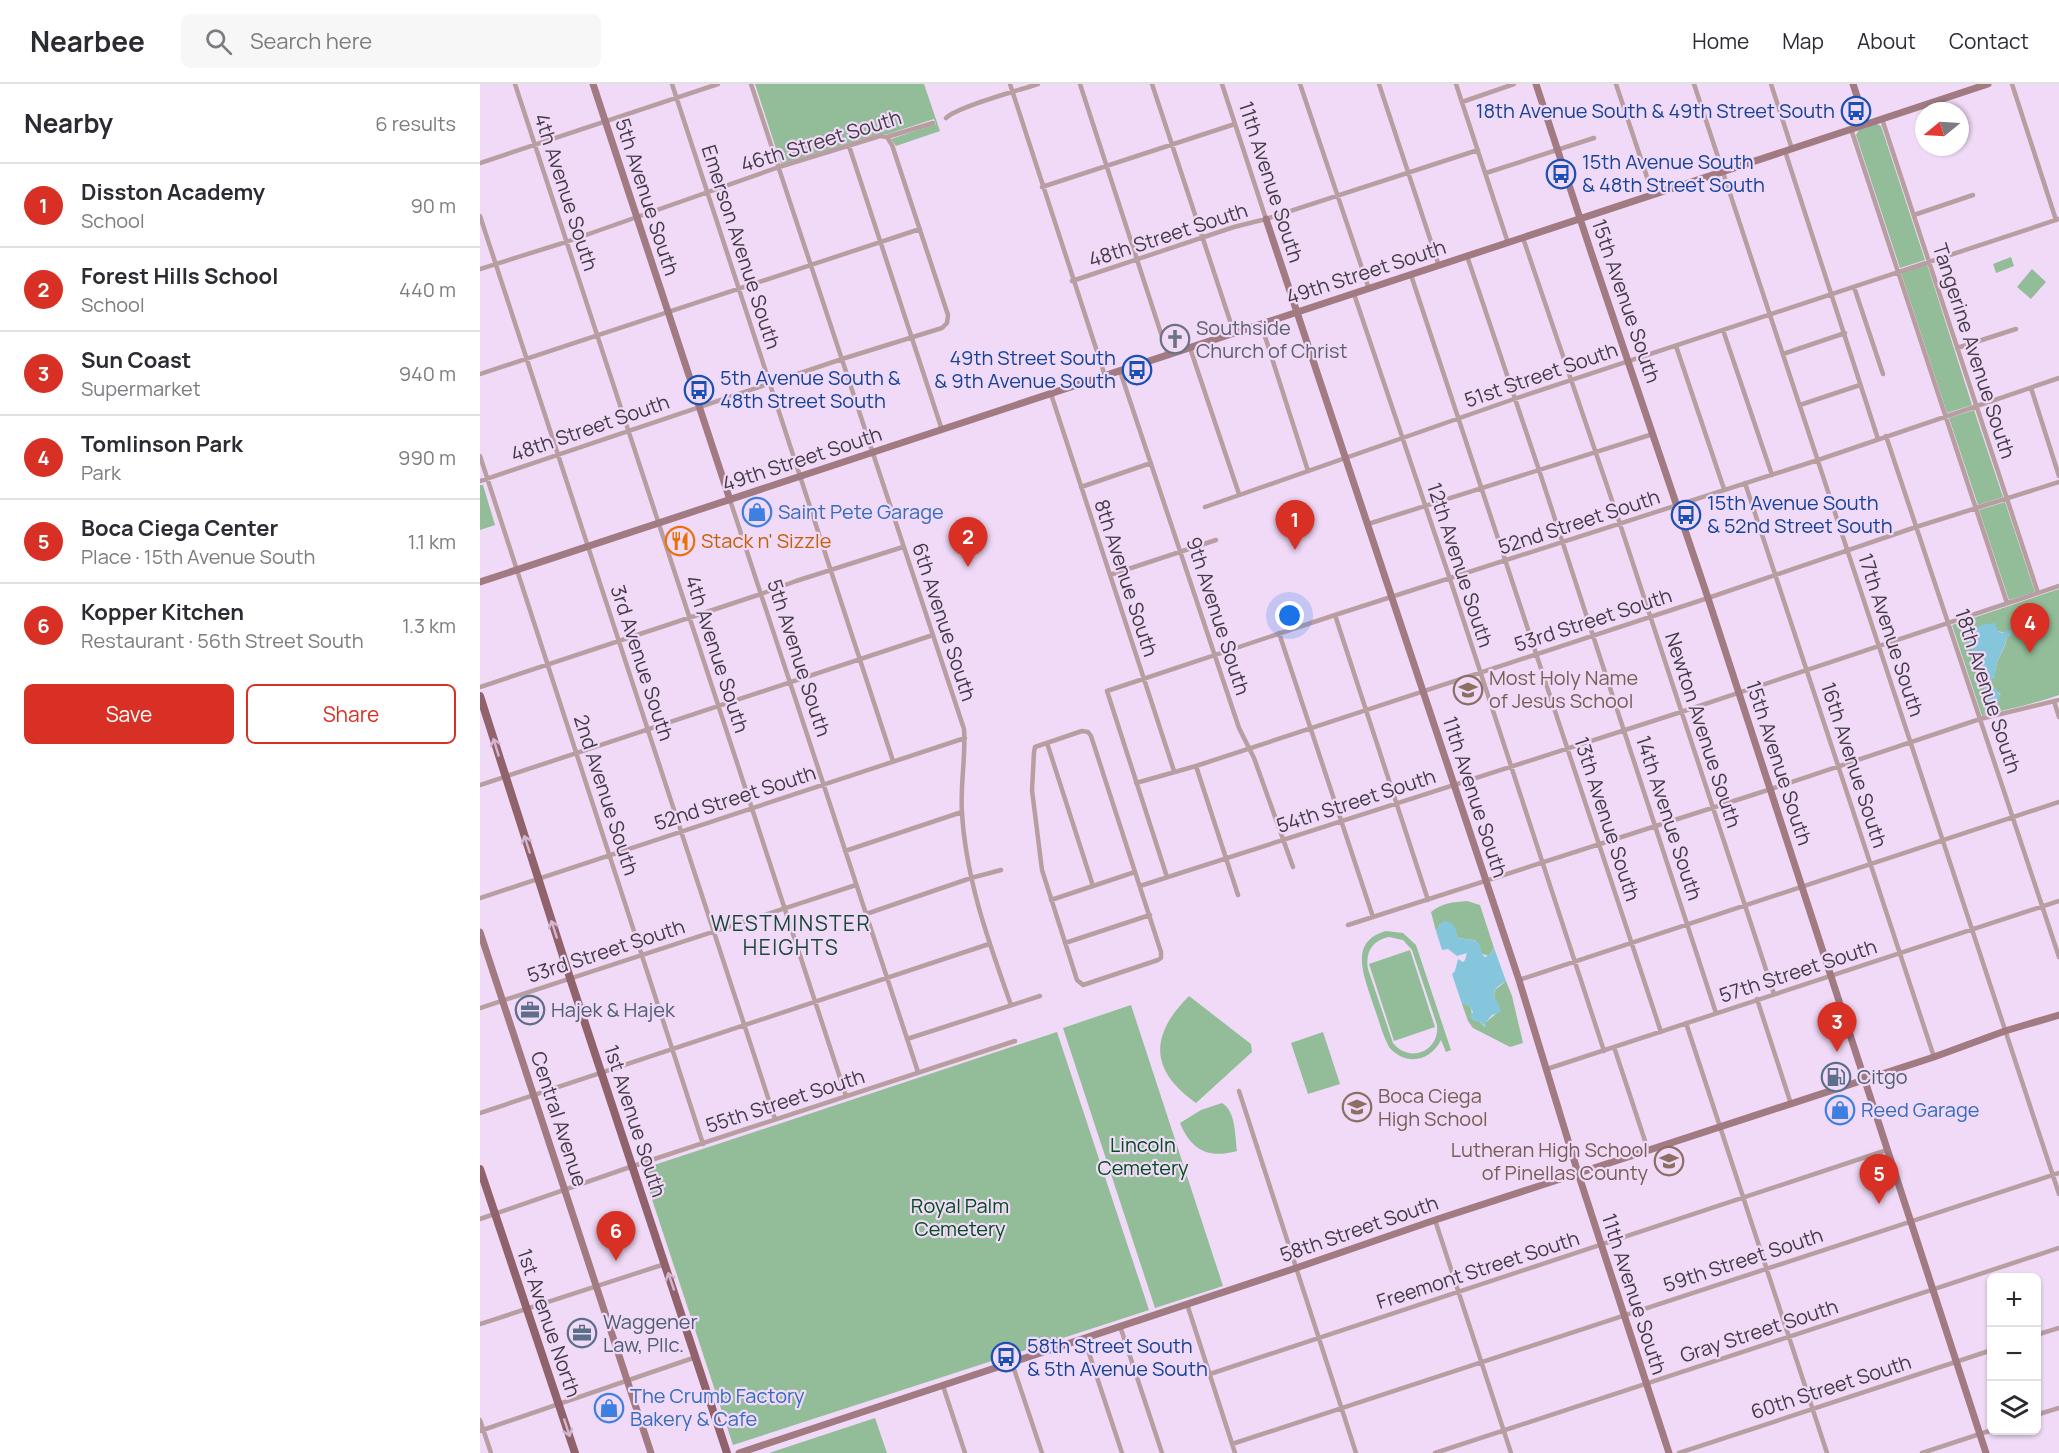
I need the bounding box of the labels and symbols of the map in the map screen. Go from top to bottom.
bus stop icon: 18th Avenue South & 49th Street South [1840,95,1872,127]
place label: 18th Avenue South & 49th Street South [1476,97,1835,124]
street label: 11th Avenue South [1233,98,1310,266]
north arrow [1915,102,1969,156]
street label: 46th Street South [737,103,905,178]
street label: 4th Avenue South [528,110,605,274]
street label: 5th Avenue South [609,115,686,279]
street label: Emerson Avenue South [696,141,787,352]
place label: 15th Avenue South & 48th Street South [1582,148,1765,198]
bus stop icon: 15th Avenue South & 48th Street South [1545,158,1577,190]
street label: 48th Street South [1085,196,1251,273]
street label: 15th Avenue South [1586,215,1667,386]
street label: 49th Street South [1282,233,1449,310]
street label: Tangerine Avenue South [1927,240,2022,462]
place label: Southside Church of Christ [1196,314,1348,364]
church icon: Southside Church of Christ [1159,323,1191,355]
street label: 51st Street South [1461,336,1621,413]
place label: 49th Street South & 9th Avenue South [934,344,1116,394]
bus stop icon: 49th Street South & 9th Avenue South [1121,354,1153,386]
place label: 5th Avenue South & 48th Street South [720,364,901,414]
bus stop icon: 5th Avenue South & 48th Street South [683,374,715,406]
street label: 48th Street South [507,388,673,467]
street label: 49th Street South [718,420,885,497]
street label: 12th Avenue South [1421,479,1500,651]
street label: 52nd Street South [1494,483,1663,560]
place label: 15th Avenue South & 52nd Street South [1707,489,1893,539]
shop icon: Saint Pete Garage [741,496,773,528]
street label: 8th Avenue South [1088,496,1165,660]
place label: Saint Pete Garage [778,498,944,525]
bus stop icon: 15th Avenue South & 52nd Street South [1670,499,1702,531]
pin: 1 [1276,500,1314,550]
pin: 2 [948,518,988,567]
restaurant icon: Stack n' Sizzle [664,525,696,557]
place label: Stack n' Sizzle [701,527,831,554]
street label: 9th Avenue South [1180,533,1257,698]
street label: 6th Avenue South [906,539,983,704]
street label: 17th Avenue South [1852,550,1931,720]
street label: 4th Avenue South [679,572,756,736]
street label: 5th Avenue South [761,576,838,740]
street label: 3rd Avenue South [605,581,680,744]
street label: 53rd Street South [1511,581,1675,658]
your location [1275,601,1304,630]
pin: 4 [2010,604,2050,653]
street label: 18th Avenue South [1949,605,2028,777]
street label: Newton Avenue South [1659,629,1748,831]
place label: Most Holy Name of Jesus School [1489,664,1638,714]
school or university icon: Most Holy Name of Jesus School [1452,674,1484,706]
street label: 15th Avenue South [1740,677,1819,849]
street label: 16th Avenue South [1815,679,1894,851]
street label: 2nd Avenue South [568,711,645,879]
street label: 11th Avenue South [1437,713,1514,881]
street label: 14th Avenue South [1630,732,1709,904]
street label: 13th Avenue South [1568,733,1647,904]
one-way arrow [490,738,501,757]
street label: 52nd Street South [650,759,819,836]
street label: 54th Street South [1273,762,1439,839]
one-way arrow [520,835,531,854]
district label: WESTMINSTER HEIGHTS [711,909,871,961]
street label: 53rd Street South [524,912,688,989]
one-way arrow [548,920,559,939]
street label: 57th Street South [1716,932,1880,1009]
office icon: Hajek & Hajek [514,994,546,1026]
place label: Hajek & Hajek [551,996,676,1023]
pin: 3 [1818,1002,1856,1052]
street label: 1st Avenue South [598,1041,673,1200]
street label: Central Avenue [525,1048,594,1190]
fuel station icon: Citgo [1820,1061,1852,1093]
street label: 55th Street South [702,1062,868,1139]
place label: Citgo [1857,1063,1908,1090]
place label: Boca Ciega High School [1378,1082,1488,1132]
school or university icon: Boca Ciega High School [1341,1091,1373,1123]
shop icon: Reed Garage [1824,1094,1856,1126]
place label: Reed Garage [1861,1096,1980,1123]
park label: Lincoln Cemetery [1097,1131,1189,1181]
place label: Lutheran High School of Pinellas County [1451,1136,1648,1186]
school or university icon: Lutheran High School of Pinellas County [1653,1145,1685,1177]
pin: 5 [1860,1154,1898,1204]
street label: 58th Street South [1276,1189,1442,1268]
park label: Royal Palm Cemetery [911,1192,1009,1242]
street label: 11th Avenue South [1596,1210,1673,1378]
pin: 6 [596,1212,636,1261]
street label: 59th Street South [1659,1221,1826,1298]
street label: Freemont Street South [1373,1224,1583,1315]
street label: 1st Avenue North [511,1245,588,1401]
one-way arrow [664,1273,675,1291]
street label: Gray Street South [1676,1292,1841,1369]
place label: Waggener Law, Pllc. [603,1308,698,1358]
office icon: Waggener Law, Pllc. [566,1317,598,1349]
place label: 58th Street South & 5th Avenue South [1027,1332,1208,1382]
bus stop icon: 58th Street South & 5th Avenue South [990,1341,1022,1373]
street label: 60th Street South [1747,1348,1915,1425]
place label: The Crumb Factory Bakery & Cafe [630,1382,805,1432]
shop icon: The Crumb Factory Bakery & Cafe [593,1392,625,1424]
one-way arrow [562,1418,573,1437]

